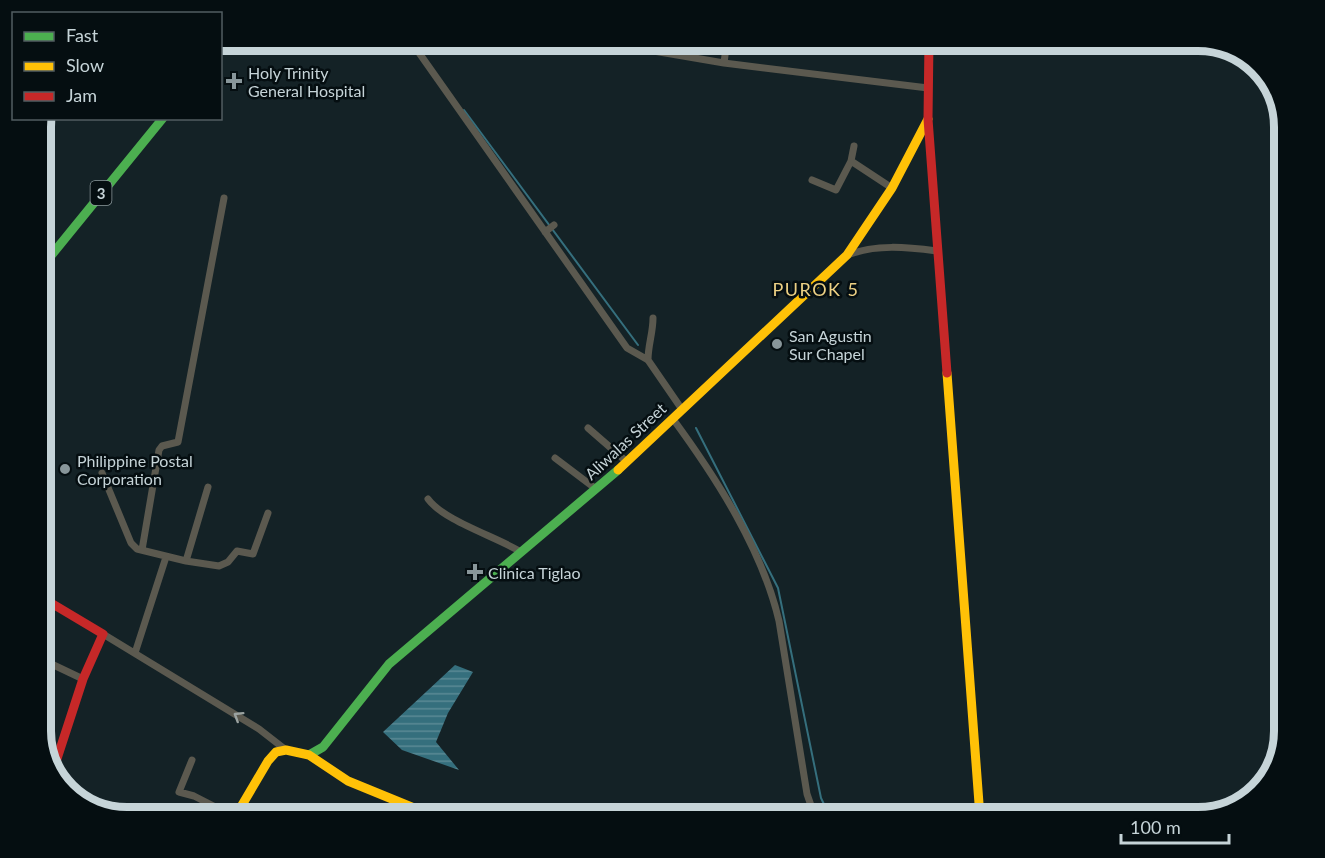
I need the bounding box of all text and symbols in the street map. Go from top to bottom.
legend [12,12,222,120]
text: Fast [66,24,99,46]
text: Slow [66,54,104,76]
place label: Holy Trinity General Hospital [248,63,365,100]
marker: Holy Trinity General Hospital [225,72,243,90]
text: Jam [66,84,97,106]
road number: 3 [90,181,112,205]
district label: PUROK 5 [772,278,860,300]
place label: San Agustin Sur Chapel [789,326,872,363]
marker: San Agustin Sur Chapel [770,337,784,351]
street label: Aliwalas Street [581,399,670,483]
place label: Philippine Postal Corporation [77,451,193,488]
marker: Philippine Postal Corporation [58,462,72,476]
marker: Clinica Tiglao [466,563,484,581]
place label: Clinica Tiglao [488,563,581,582]
one-way arrow [234,713,245,724]
scale bar [1121,807,1229,845]
text: 100 m [1130,816,1181,838]

